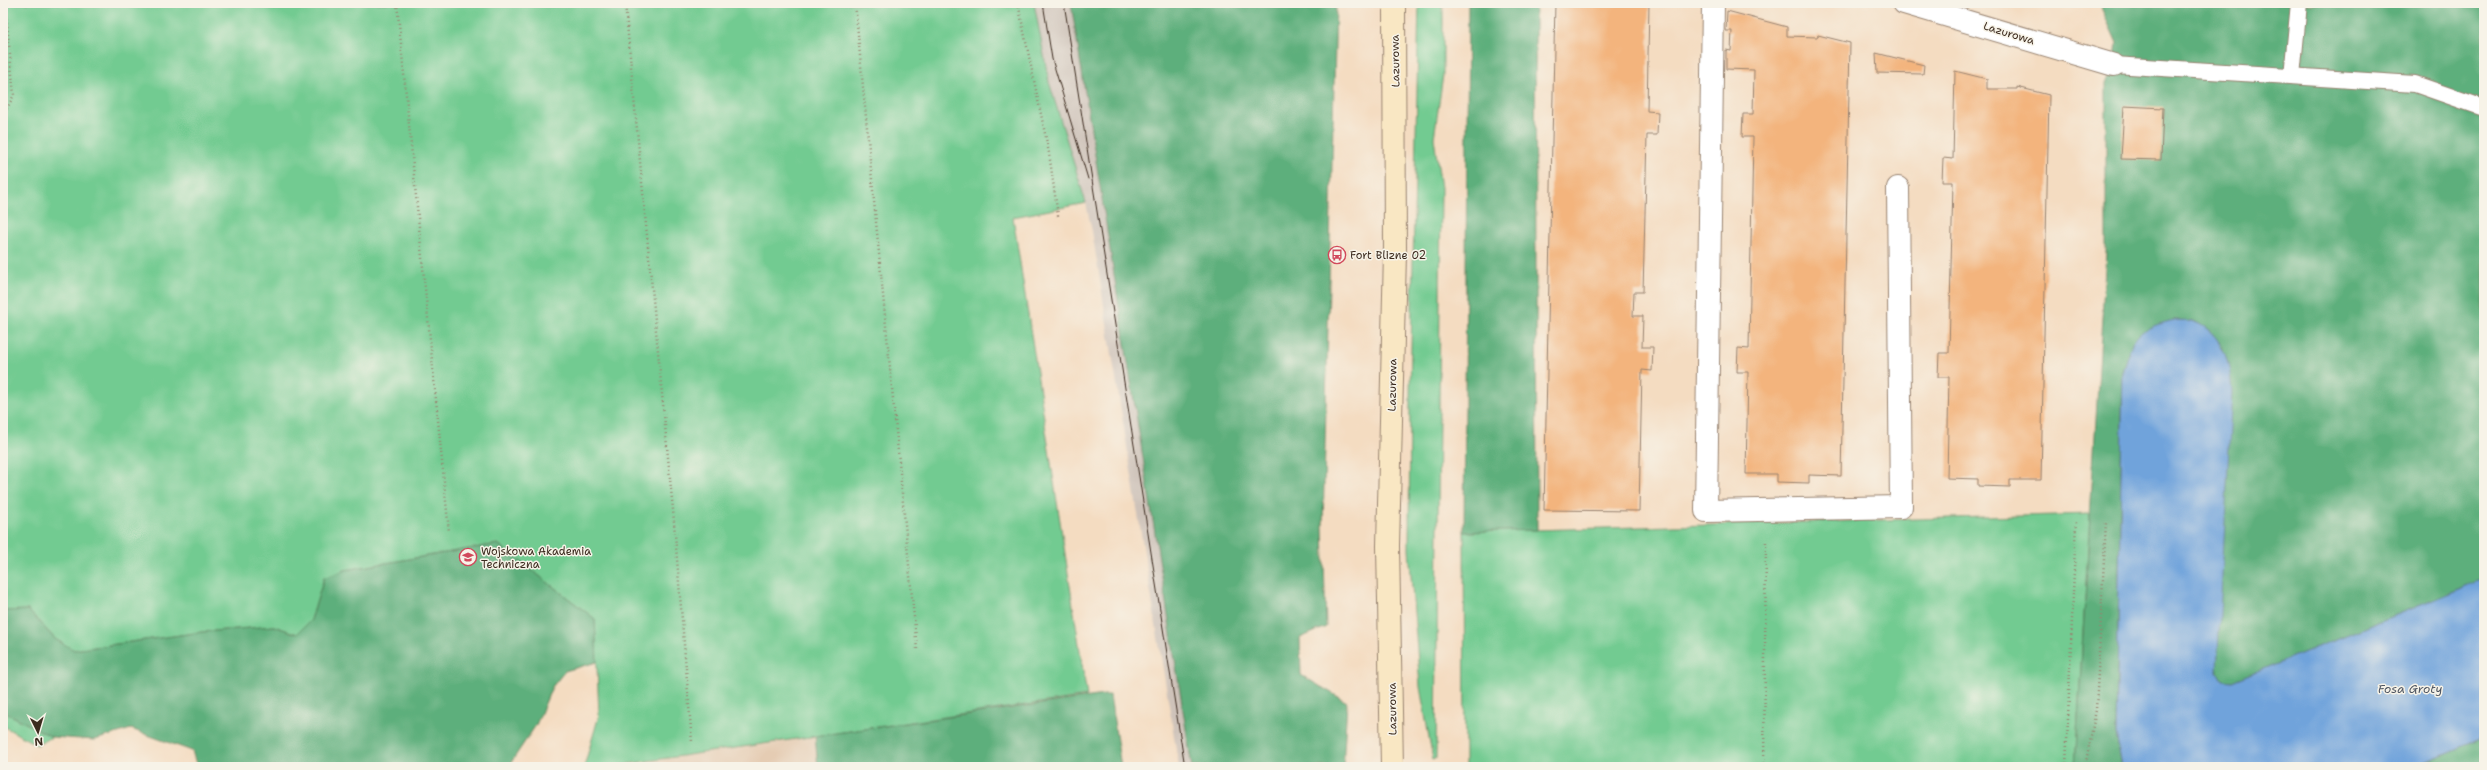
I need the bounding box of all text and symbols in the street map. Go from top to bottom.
street label: Lazurowa [1981,19,2036,48]
street label: Lazurowa [1388,34,1403,87]
bus stop icon: Fort Blizne 02 [1327,245,1347,265]
place label: Fort Blizne 02 [1350,248,1426,263]
street label: Lazurowa [1385,358,1400,411]
place label: Wojskowa Akademia Techniczna [481,544,591,572]
school or university icon: Wojskowa Akademia Techniczna [458,547,478,567]
water label: Fosa Groty [2378,681,2442,697]
street label: Lazurowa [1385,682,1400,735]
north arrow [18,712,58,752]
text: N [34,734,44,749]

